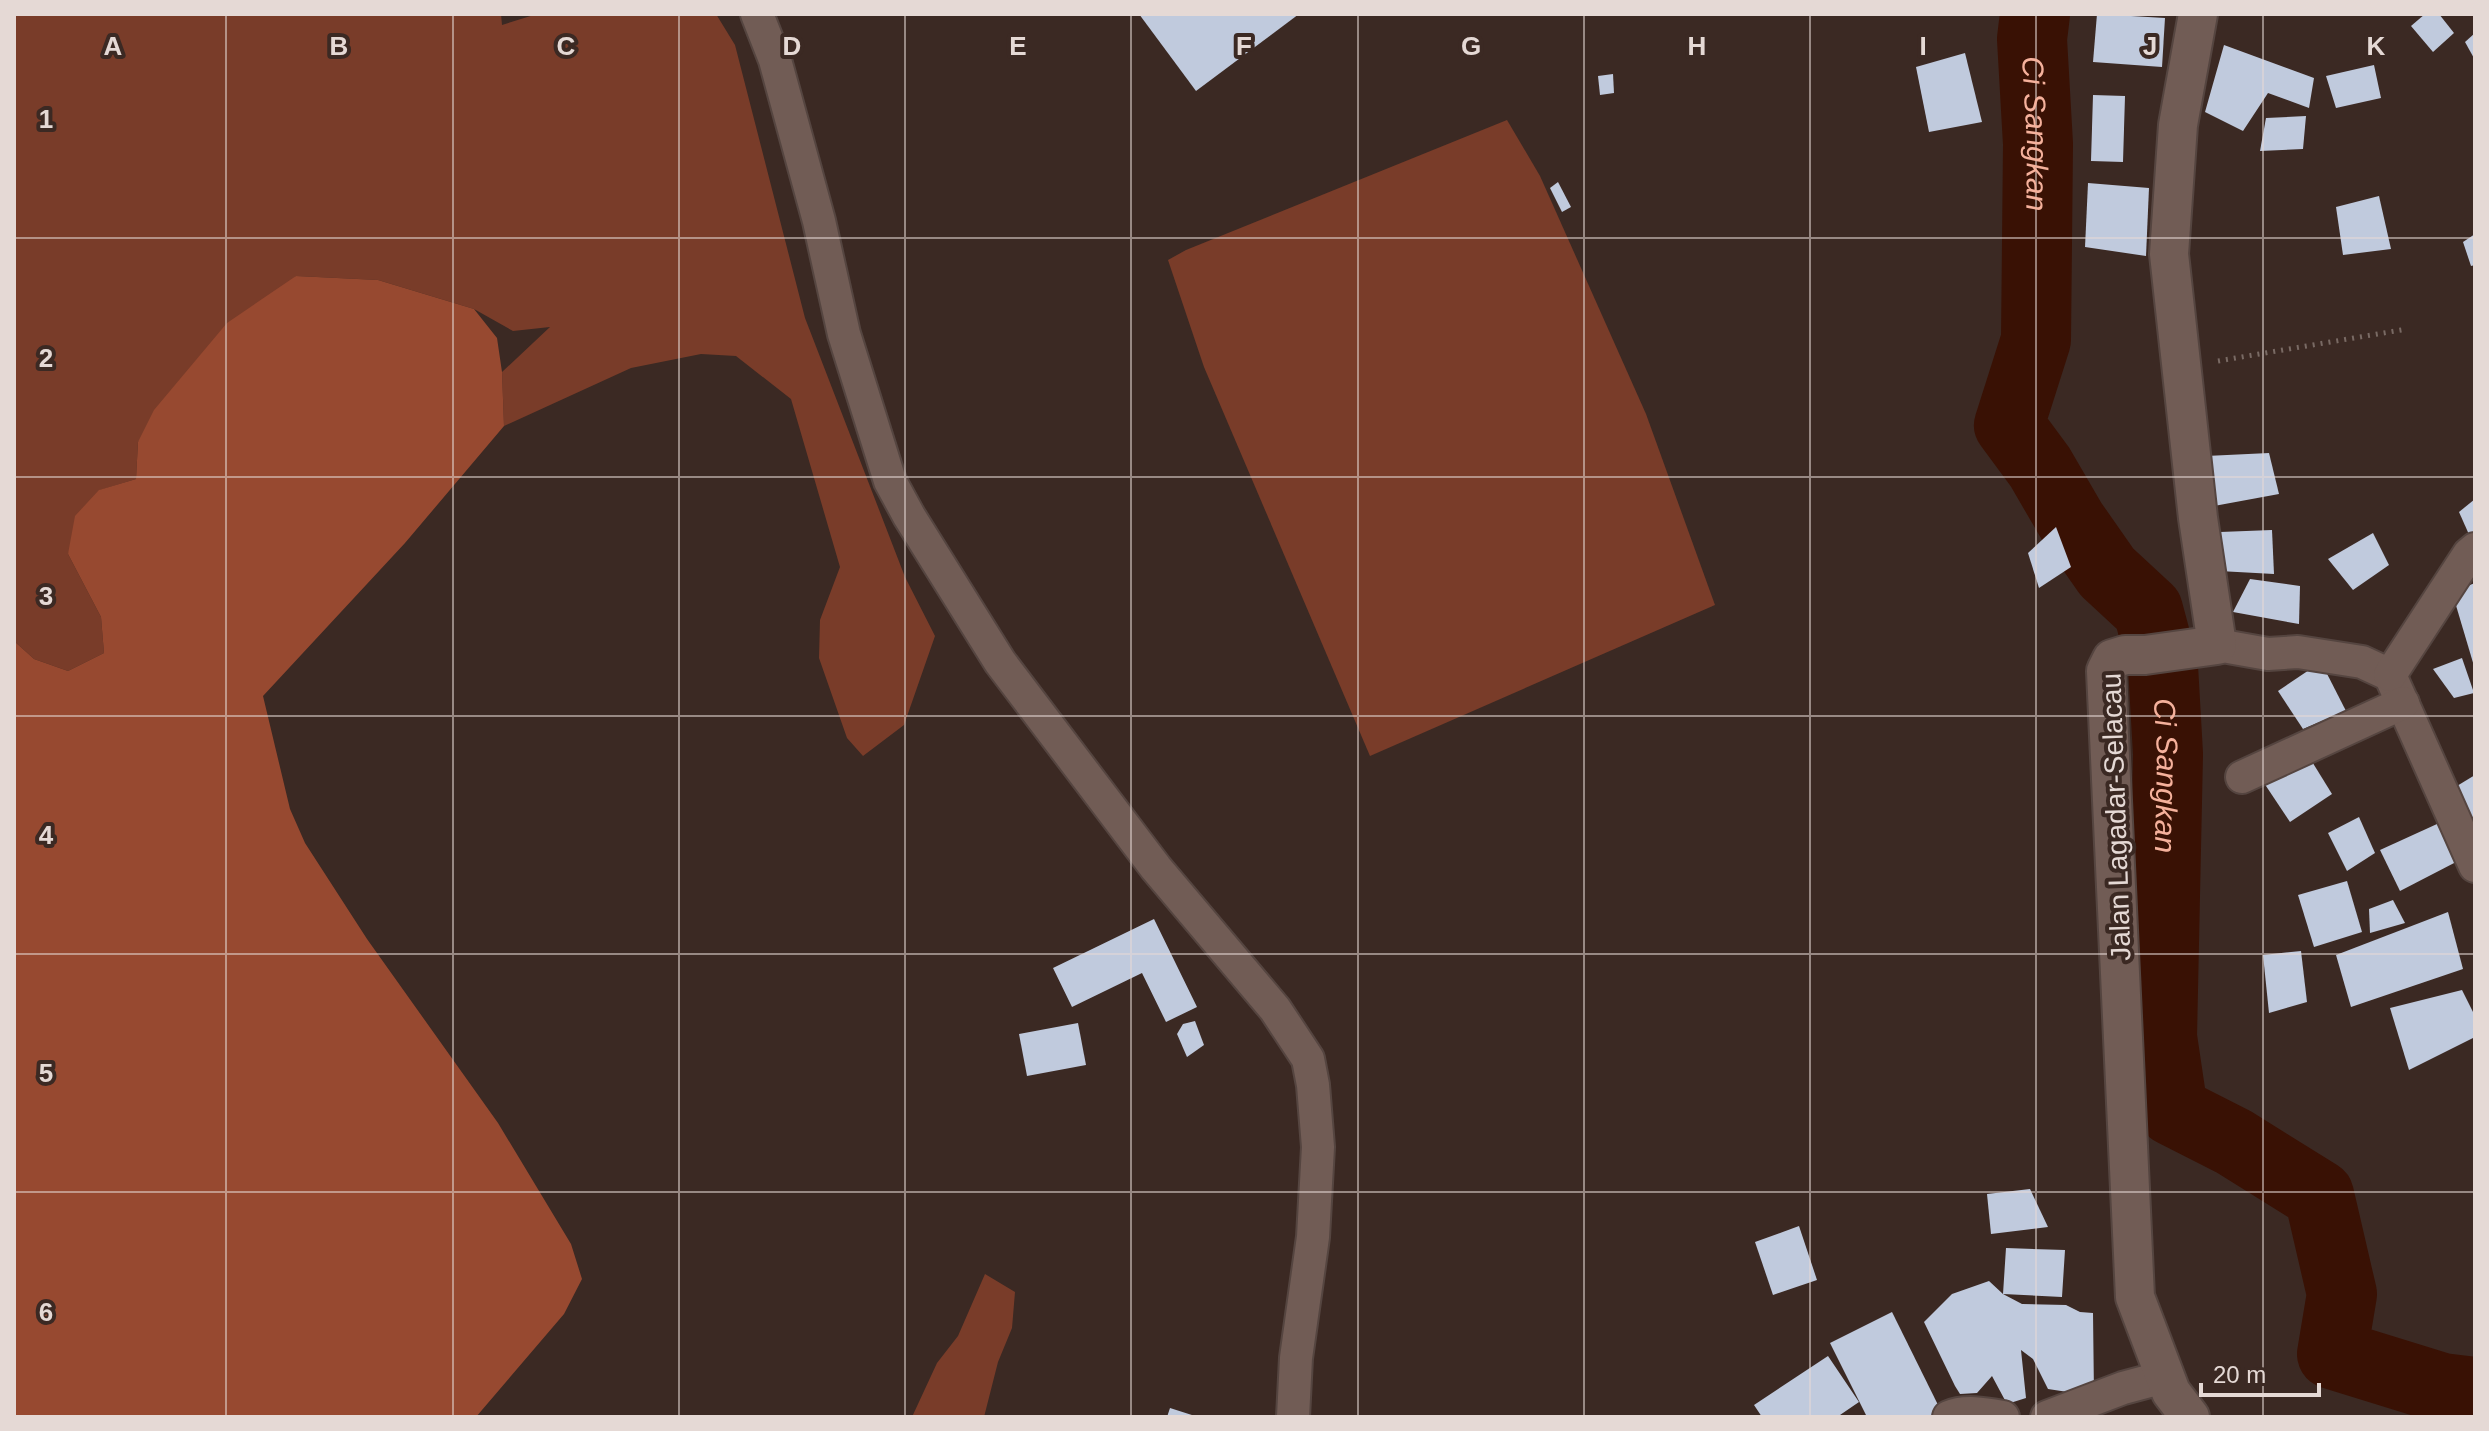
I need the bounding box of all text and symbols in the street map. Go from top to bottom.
text: A [104,31,123,61]
text: B [330,31,348,61]
text: C [557,31,576,61]
text: D [783,31,801,61]
text: E [1009,31,1027,61]
text: F [1236,31,1252,61]
text: G [1461,31,1481,61]
text: H [1688,31,1706,61]
text: I [1919,31,1927,61]
text: J [2143,31,2157,61]
text: K [2367,31,2386,61]
water label: Ci Sangkan [2017,55,2055,211]
text: 1 [39,104,53,134]
text: 2 [39,343,53,373]
text: 3 [39,581,53,611]
street label: Jalan Lagadar-Selacau [2095,673,2137,961]
water label: Ci Sangkan [2148,697,2185,853]
text: 4 [39,820,54,850]
text: 5 [39,1058,53,1088]
text: 6 [39,1297,53,1327]
scale bar [2201,1347,2319,1397]
text: 20 m [2213,1361,2266,1388]

